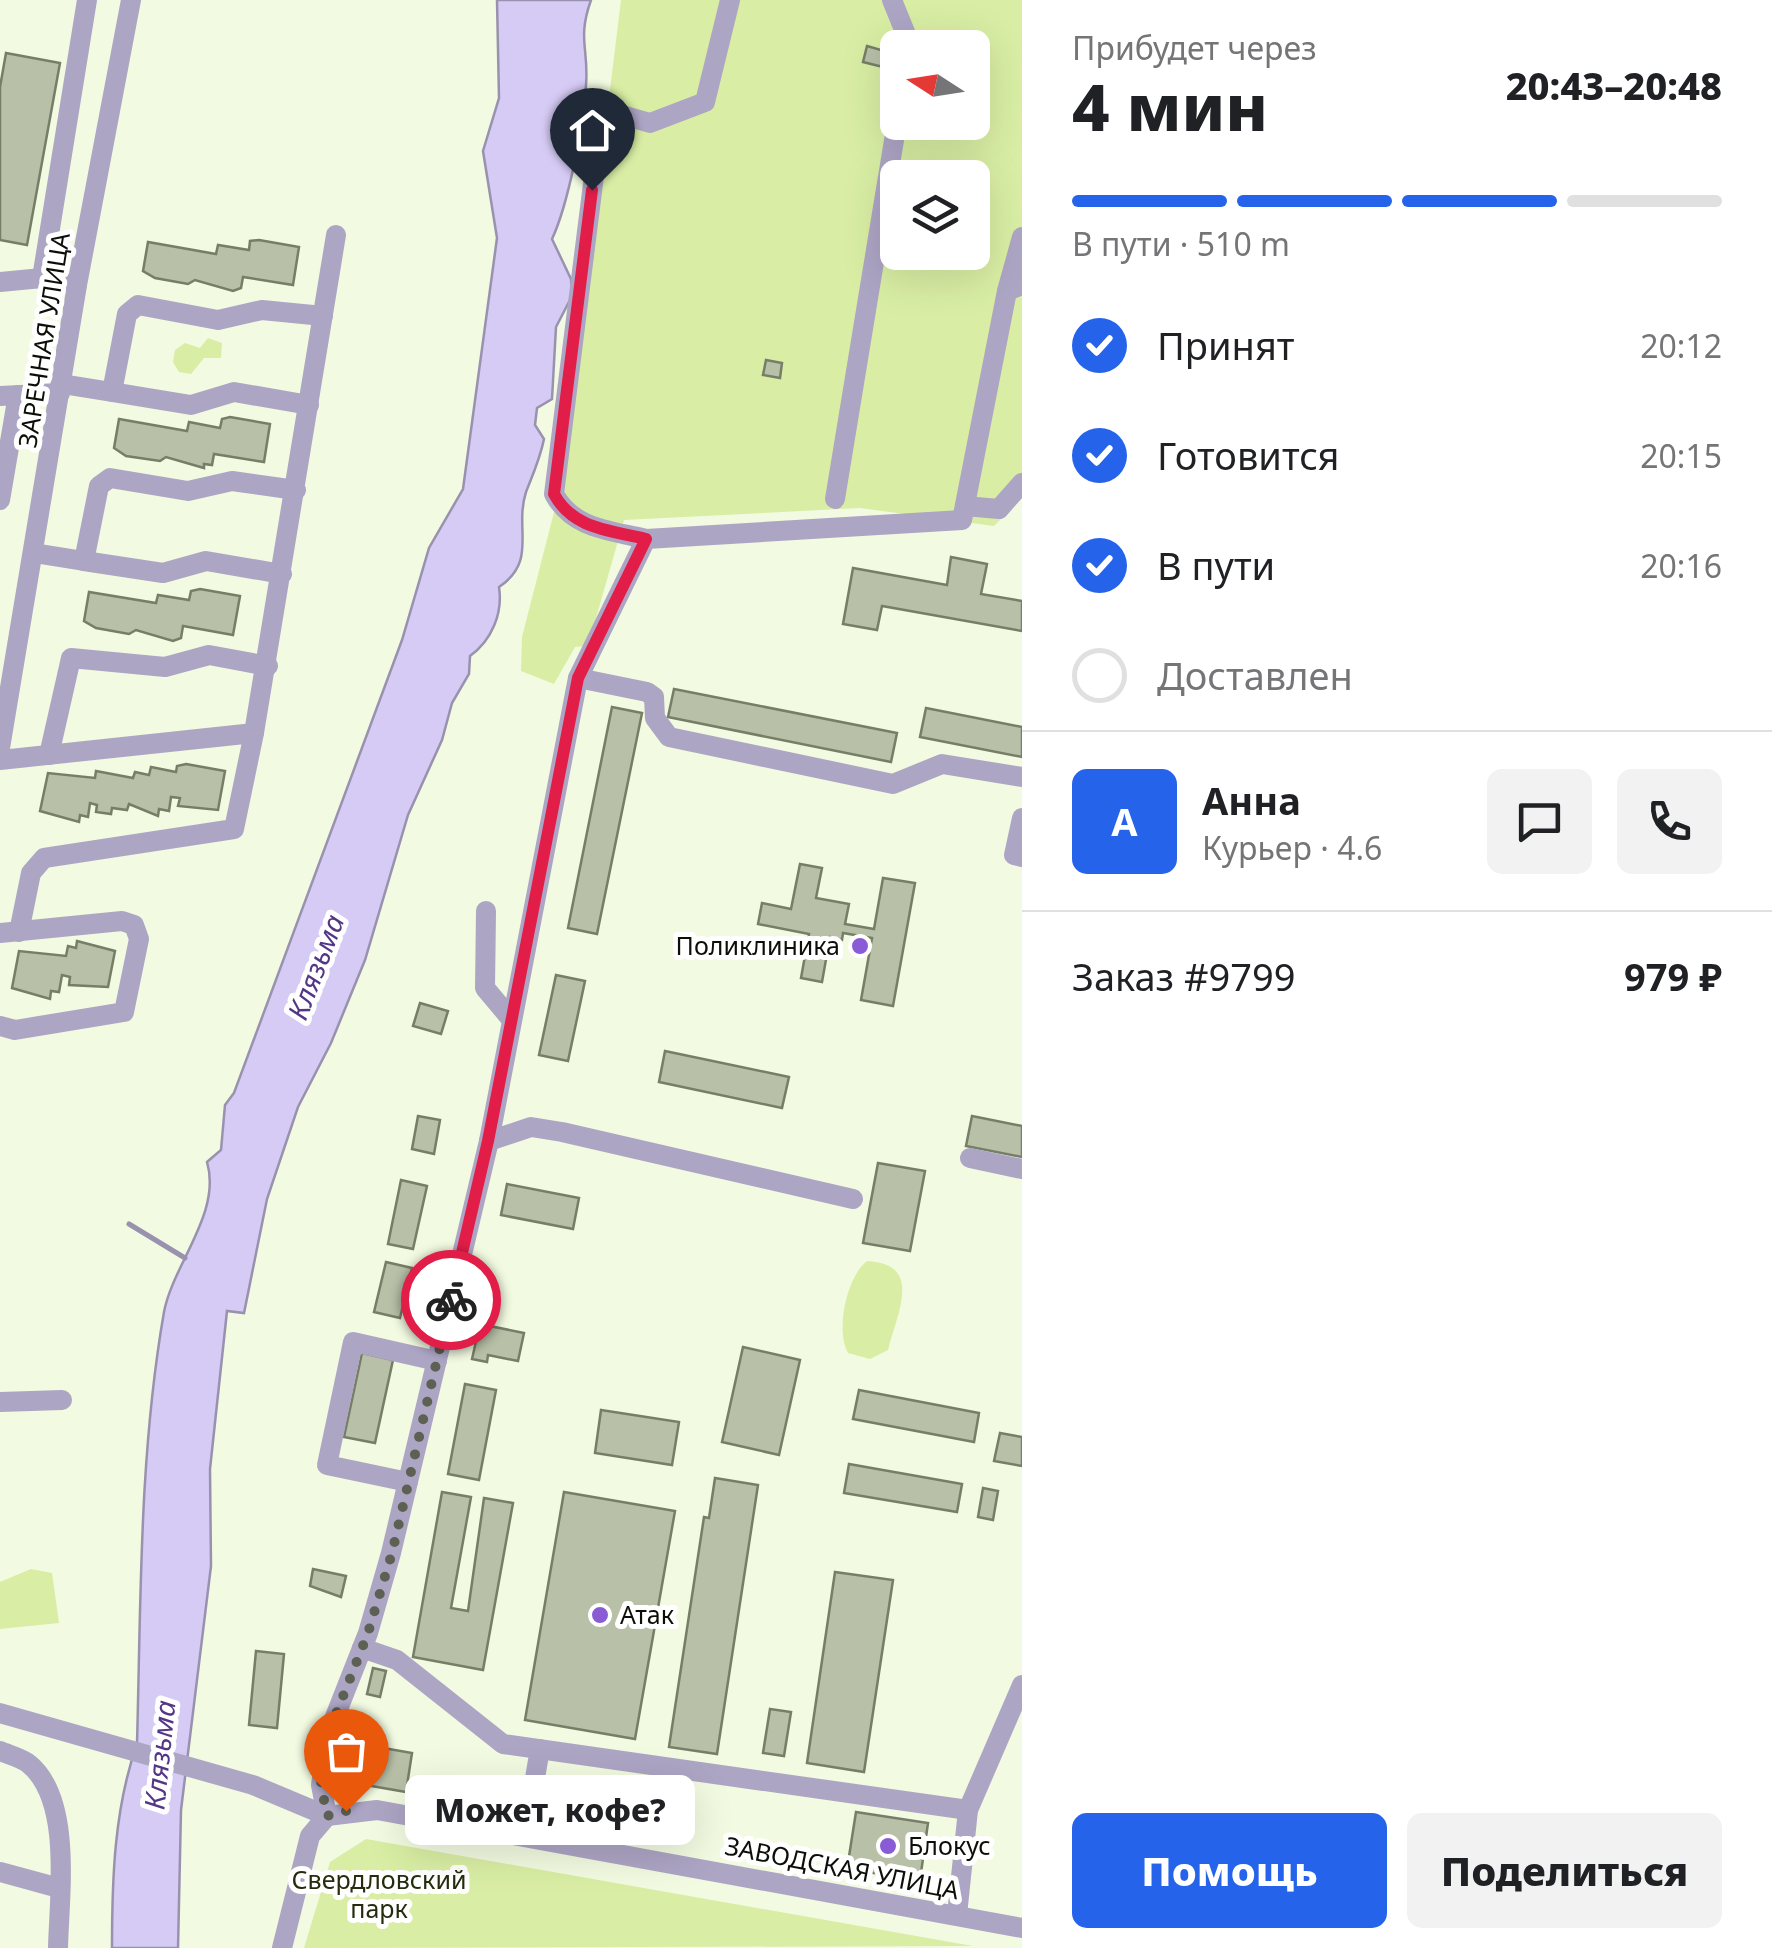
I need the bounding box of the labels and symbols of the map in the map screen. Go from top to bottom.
north arrow [880,30,990,140]
pin [550,88,635,191]
street label: ЗАРЕЧНАЯ УЛИЦА [9,230,77,450]
water label: Клязьма [278,909,352,1025]
place label: Поликлиника [676,928,840,962]
marker: Поликлиника [849,935,871,957]
courier [401,1250,501,1350]
place label: Атак [620,1597,675,1631]
marker: Атак [589,1604,611,1626]
water label: Клязьма [134,1698,184,1811]
pin [304,1709,389,1812]
callout: Может, кофе? [406,1776,696,1846]
street label: ЗАВОДСКАЯ УЛИЦА [722,1828,962,1906]
place label: Блокус [908,1828,990,1862]
marker: Блокус [877,1835,899,1857]
park label: Свердловский парк [292,1862,466,1925]

